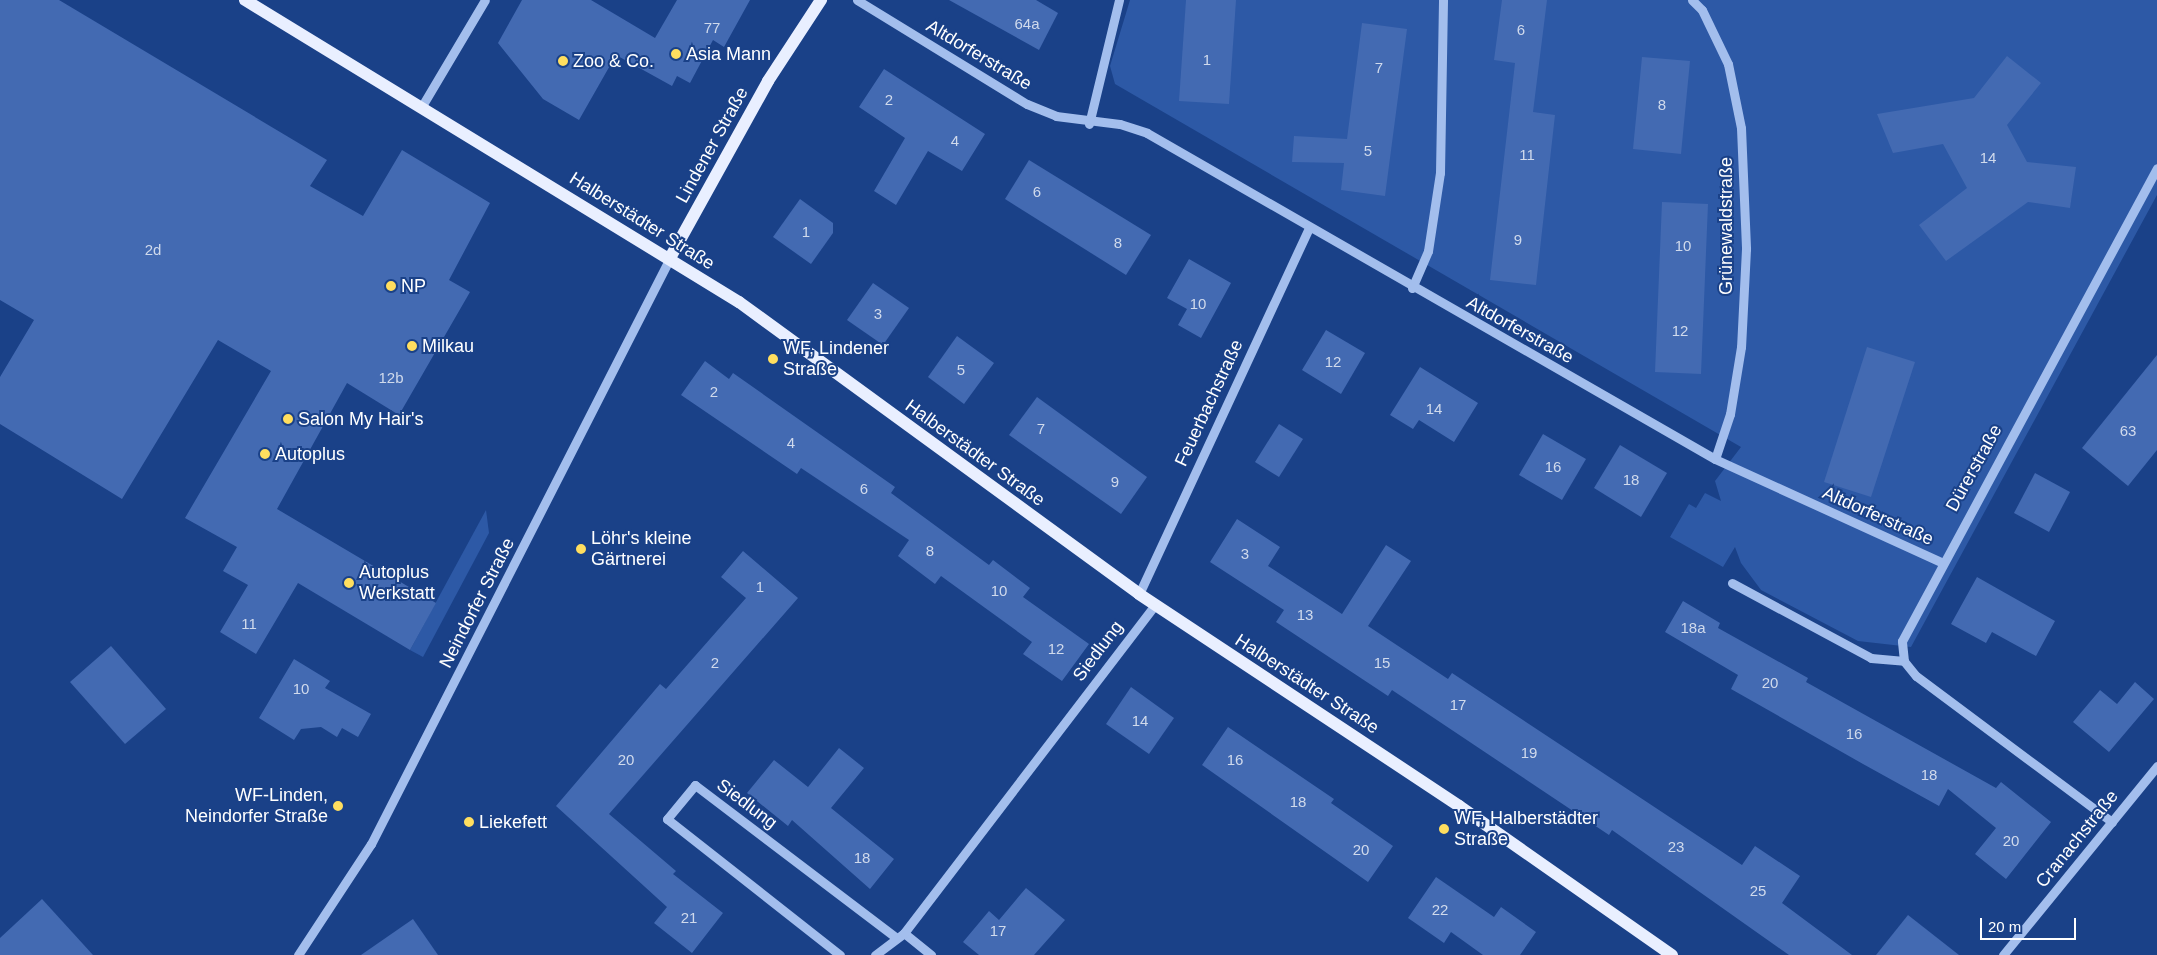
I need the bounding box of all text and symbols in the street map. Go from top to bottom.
street label: Altdorferstraße [922,15,1036,95]
house number: 64a [1014,15,1040,33]
house number: 77 [704,19,720,37]
house number: 6 [1517,21,1525,39]
place label: Asia Mann [686,43,771,65]
marker: Asia Mann [670,48,682,60]
place label: Zoo & Co. [573,50,654,72]
house number: 1 [1203,51,1211,69]
marker: Zoo & Co. [557,55,569,67]
house number: 7 [1375,59,1383,77]
street label: Lindener Straße [671,83,753,207]
house number: 2 [885,91,893,109]
house number: 8 [1658,96,1666,114]
house number: 4 [951,132,959,150]
house number: 5 [1364,142,1372,160]
house number: 11 [1519,146,1535,164]
house number: 14 [1980,149,1996,167]
street label: Grünewaldstraße [1715,157,1737,295]
street label: Halberstädter Straße [565,168,719,274]
house number: 6 [1033,183,1041,201]
house number: 1 [802,223,810,241]
house number: 9 [1514,231,1522,249]
house number: 8 [1114,234,1122,252]
house number: 10 [1675,237,1691,255]
house number: 2d [145,241,161,259]
place label: NP [401,275,426,297]
marker: NP [385,280,397,292]
street label: Altdorferstraße [1463,292,1577,368]
house number: 10 [1190,295,1206,313]
house number: 3 [874,305,882,323]
house number: 12 [1672,322,1688,340]
place label: Milkau [422,335,474,357]
street label: Feuerbachstraße [1170,336,1248,470]
place label: WF, Lindener Straße [783,338,889,380]
marker: Milkau [406,340,418,352]
marker: WF, Lindener Straße [767,353,779,365]
house number: 12 [1325,353,1341,371]
house number: 5 [957,361,965,379]
house number: 12b [378,369,404,387]
house number: 2 [710,383,718,401]
street label: Halberstädter Straße [901,395,1049,511]
house number: 14 [1426,400,1442,418]
place label: Salon My Hair's [298,408,423,430]
marker: Salon My Hair's [282,413,294,425]
house number: 7 [1037,420,1045,438]
street label: Dürerstraße [1941,421,2007,515]
house number: 63 [2120,422,2136,440]
house number: 4 [787,434,795,452]
place label: Autoplus [275,443,345,465]
marker: Autoplus [259,448,271,460]
house number: 16 [1545,458,1561,476]
house number: 18 [1623,471,1639,489]
house number: 9 [1111,473,1119,491]
house number: 6 [860,480,868,498]
street label: Altdorferstraße [1819,482,1937,550]
place label: Löhr's kleine Gärtnerei [591,528,691,570]
street label: Neindorfer Straße [435,534,519,672]
house number: 8 [926,542,934,560]
marker: Löhr's kleine Gärtnerei [575,543,587,555]
house number: 3 [1241,545,1249,563]
place label: Autoplus Werkstatt [359,562,435,604]
marker: Autoplus Werkstatt [343,577,355,589]
house number: 1 [756,578,764,596]
house number: 10 [991,582,1007,600]
house number: 13 [1297,606,1313,624]
house number: 11 [241,615,257,633]
street label: Siedlung [1068,617,1128,685]
house number: 18a [1680,619,1706,637]
street label: Halberstädter Straße [1231,629,1383,739]
house number: 12 [1048,640,1064,658]
house number: 2 [711,654,719,672]
house number: 15 [1374,654,1390,672]
house number: 20 [1762,674,1778,692]
house number: 10 [293,680,309,698]
house number: 17 [1450,696,1466,714]
house number: 14 [1132,712,1148,730]
house number: 16 [1846,725,1862,743]
house number: 19 [1521,744,1537,762]
house number: 20 [618,751,634,769]
house number: 16 [1227,751,1243,769]
house number: 18 [1921,766,1937,784]
street label: Siedlung [713,774,781,834]
place label: WF-Linden, Neindorfer Straße [185,785,328,828]
street label: Cranachstraße [2031,786,2123,892]
house number: 18 [1290,793,1306,811]
marker: WF-Linden, Neindorfer Straße [332,800,344,812]
place label: WF, Halberstädter Straße [1454,808,1598,851]
place label: Liekefett [479,811,547,833]
marker: Liekefett [463,816,475,828]
marker: WF, Halberstädter Straße [1438,823,1450,835]
house number: 20 [2003,832,2019,850]
house number: 23 [1668,838,1684,856]
house number: 20 [1353,841,1369,859]
house number: 18 [854,849,870,867]
house number: 25 [1750,882,1766,900]
house number: 22 [1432,901,1448,919]
scale bar [1982,908,2078,940]
house number: 21 [681,909,697,927]
text: 20 m [1988,918,2021,935]
house number: 17 [990,922,1006,940]

